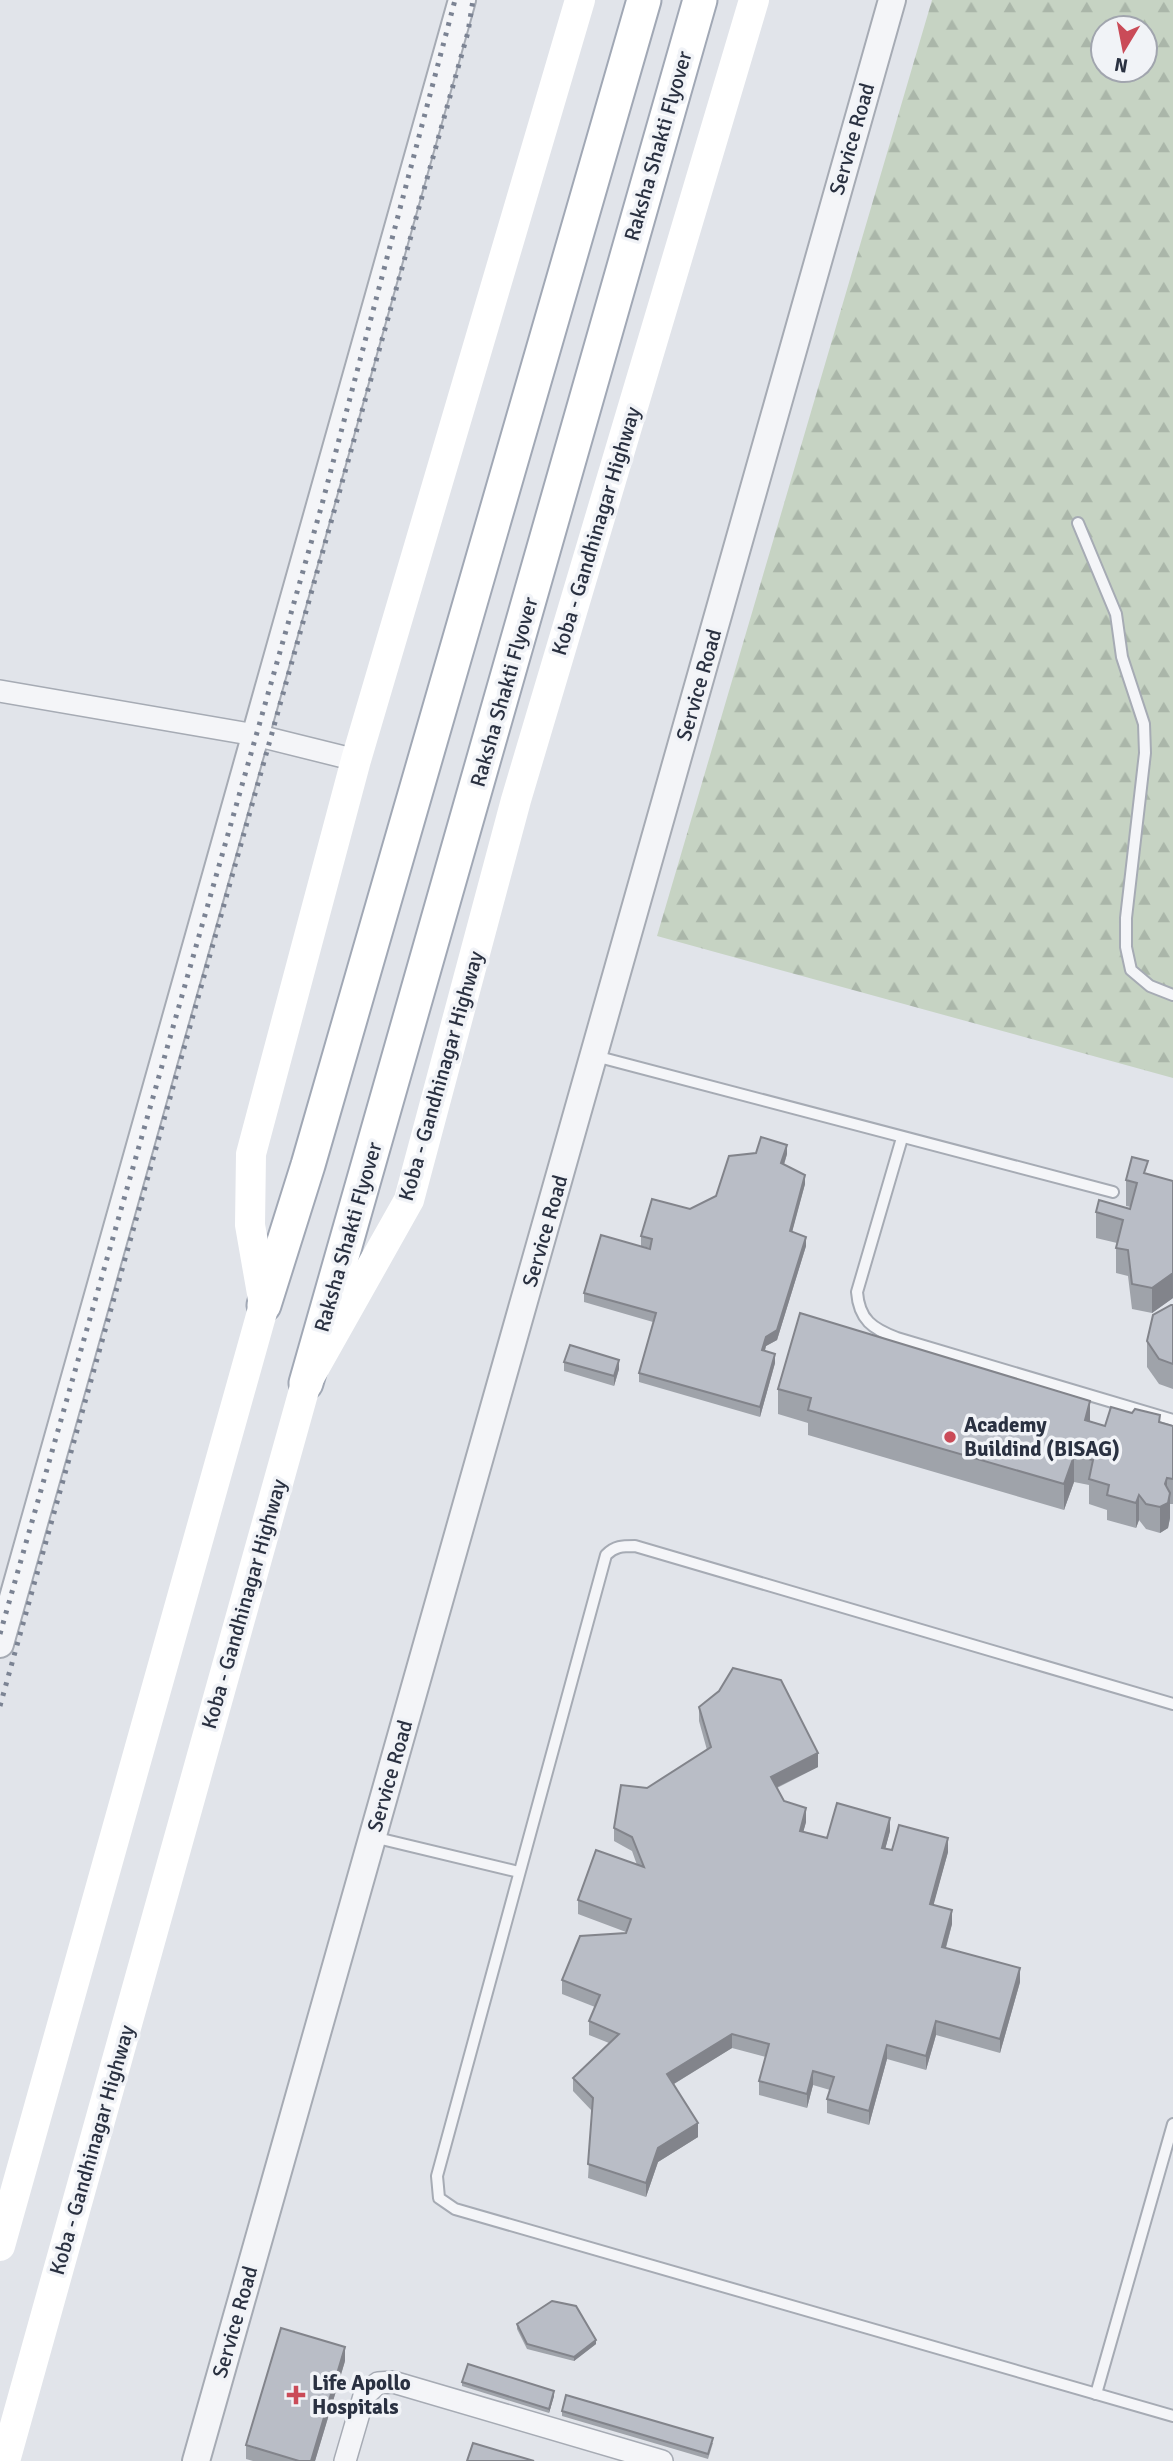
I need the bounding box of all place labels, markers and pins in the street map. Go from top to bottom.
place label: Academy Buildind (BISAG) [964,1412,1120,1462]
marker: Academy Buildind (BISAG) [942,1429,958,1445]
place label: Life Apollo Hospitals [312,2370,411,2420]
marker: Life Apollo Hospitals [286,2385,306,2405]

